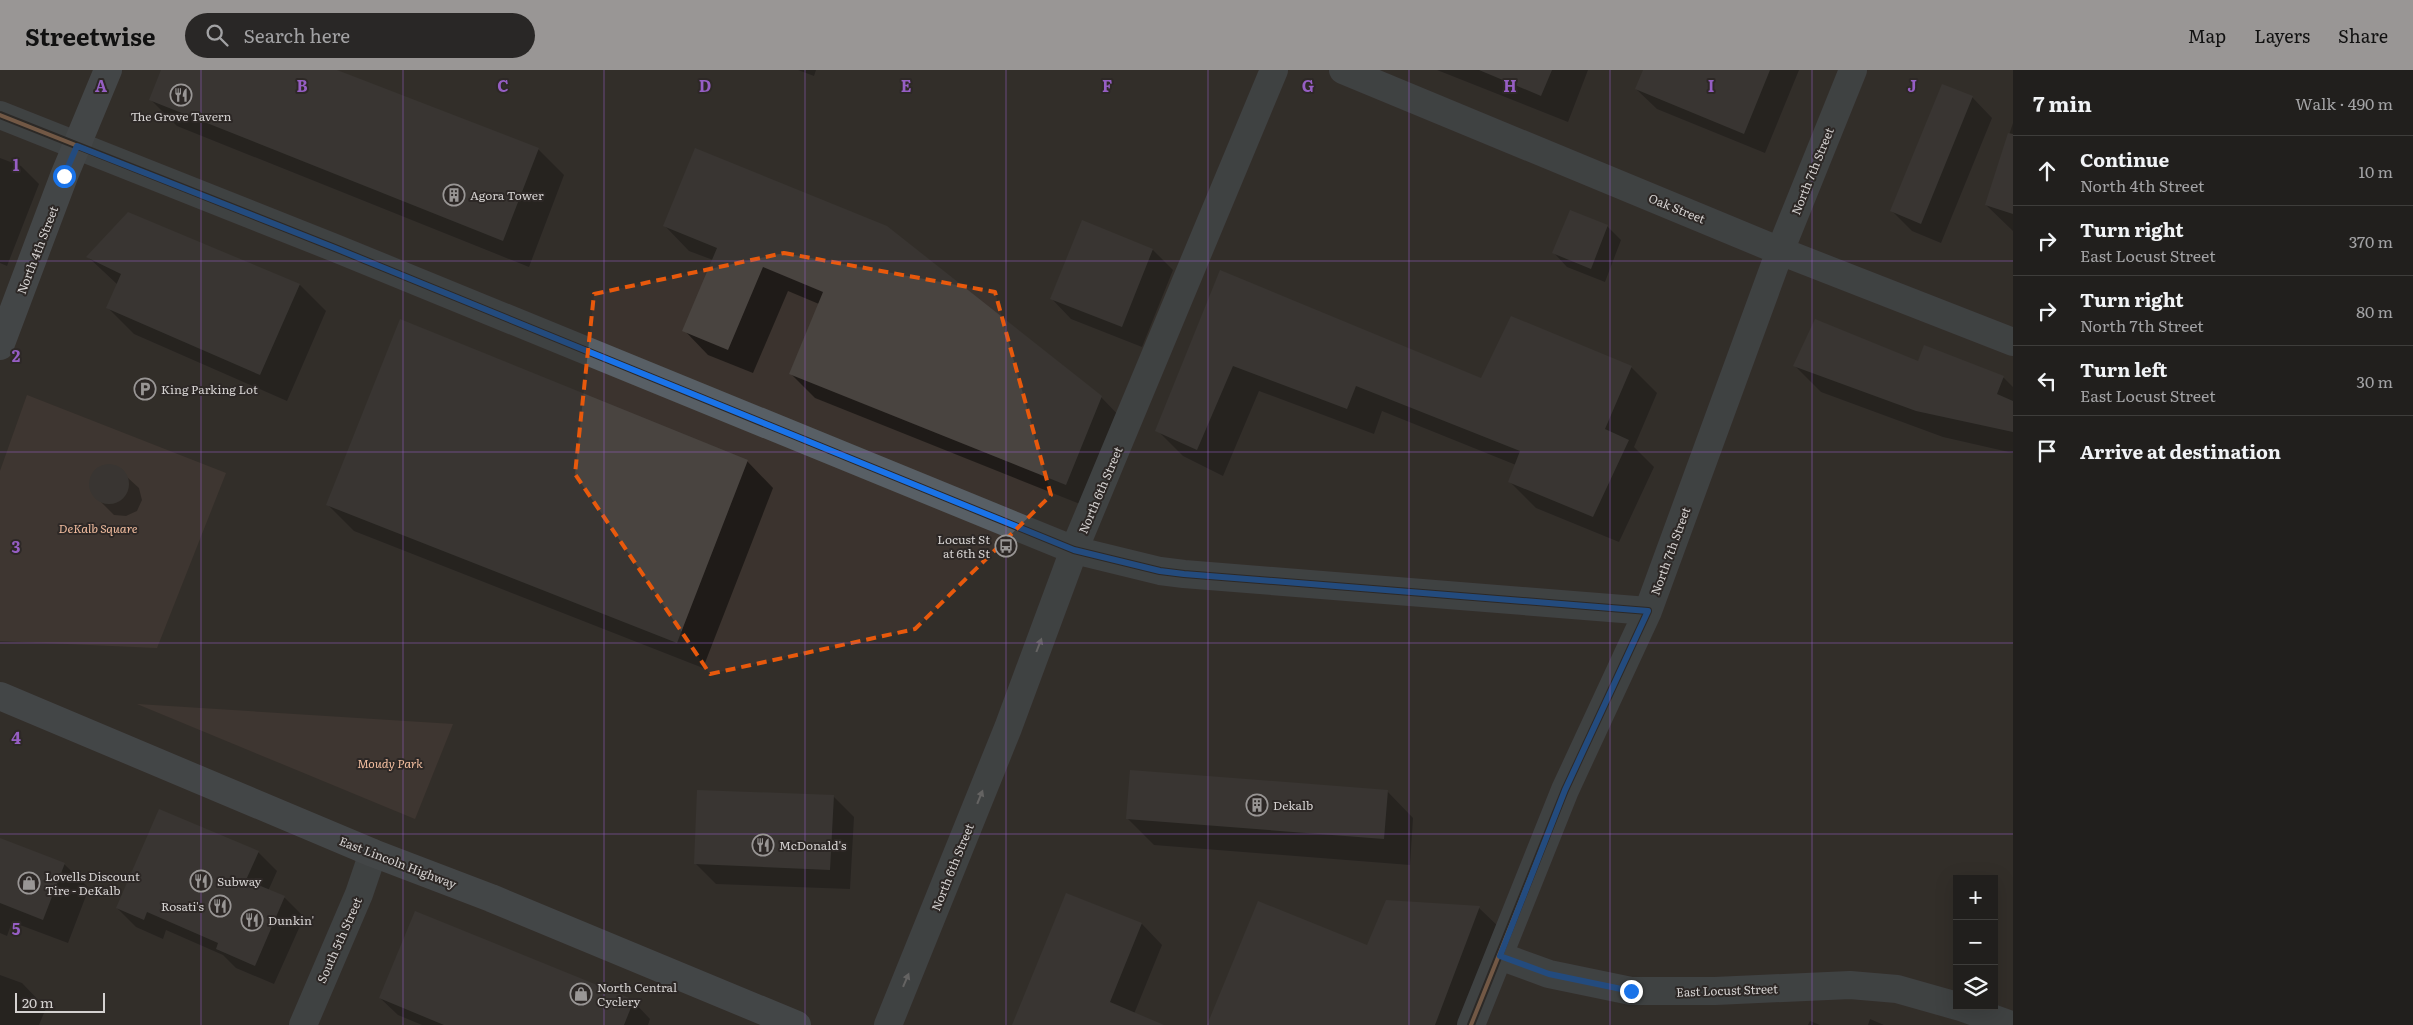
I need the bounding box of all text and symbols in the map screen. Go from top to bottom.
search box [185,13,535,58]
text: Streetwise [25,18,155,53]
icon: search [203,21,231,49]
text: Search here [243,21,350,49]
text: Map [2188,22,2226,49]
text: Layers [2254,22,2310,49]
text: Share [2338,22,2388,49]
text: A [95,73,107,97]
text: B [296,73,308,97]
text: C [497,73,509,97]
text: D [699,73,711,97]
text: E [901,73,912,97]
text: F [1102,73,1112,97]
text: G [1302,73,1314,97]
text: H [1503,73,1517,97]
text: I [1708,73,1714,97]
text: J [1907,73,1917,97]
restaurant icon: The Grove Tavern [169,83,193,107]
text: 7 min [2033,87,2092,118]
text: Walk · 490 m [2295,91,2393,115]
place label: The Grove Tavern [131,107,231,125]
street label: North 7th Street [1786,124,1838,217]
text: Continue [2080,145,2169,173]
text: 1 [13,152,20,176]
icon: ahead [2033,157,2061,185]
text: 10 m [2359,159,2393,183]
route start [53,165,76,188]
text: North 4th Street [2080,173,2204,197]
building icon: Agora Tower [442,183,466,207]
place label: Agora Tower [470,186,544,204]
street label: Oak Street [1646,188,1708,228]
street label: North 4th Street [12,203,62,297]
text: Turn right [2080,215,2184,243]
icon: right [2033,227,2061,255]
text: 370 m [2349,229,2393,253]
text: East Locust Street [2080,243,2216,267]
text: Turn right [2080,285,2184,313]
icon: right [2033,297,2061,325]
text: 80 m [2356,299,2393,323]
text: North 7th Street [2080,313,2204,337]
text: 2 [12,343,21,367]
text: Turn left [2080,355,2167,383]
icon: left [2033,367,2061,395]
text: 30 m [2356,369,2393,393]
parking icon: King Parking Lot [133,377,157,401]
place label: King Parking Lot [161,380,258,398]
text: East Locust Street [2080,383,2216,407]
icon: arrive [2033,437,2061,465]
text: Arrive at destination [2080,437,2281,465]
street label: North 6th Street [1074,443,1127,536]
street label: North 7th Street [1646,504,1694,598]
park label: DeKalb Square [59,519,138,537]
place label: Locust St at 6th St [937,530,990,562]
text: 3 [12,534,21,558]
bus stop icon: Locust St at 6th St [994,534,1018,558]
one-way arrow [1035,637,1043,652]
text: 4 [11,725,21,749]
park label: Moudy Park [357,754,423,772]
one-way arrow [977,789,984,804]
building icon: Dekalb [1245,793,1269,817]
place label: Dekalb [1273,796,1313,814]
street label: North 6th Street [926,820,978,914]
street label: East Lincoln Highway [337,831,459,893]
restaurant icon: McDonald's [751,833,775,857]
place label: McDonald's [779,836,847,854]
place label: Lovells Discount Tire - DeKalb [45,867,140,899]
restaurant icon: Subway [189,869,213,893]
shop icon: Lovells Discount Tire - DeKalb [17,871,41,895]
place label: Subway [217,872,262,890]
map controls [1953,875,1998,1010]
button: + [1953,875,1998,920]
restaurant icon: Rosati's [208,894,232,918]
street label: South 5th Street [312,894,366,986]
place label: Rosati's [161,897,205,915]
restaurant icon: Dunkin' [240,908,264,932]
place label: Dunkin' [268,911,314,929]
text: 5 [12,916,21,940]
button: − [1953,920,1998,965]
button: layers [1953,965,1998,1010]
one-way arrow [903,973,911,987]
place label: North Central Cyclery [597,978,677,1010]
street label: East Locust Street [1676,979,1778,1001]
route end [1620,980,1643,1003]
shop icon: North Central Cyclery [569,982,593,1006]
scale bar [15,990,105,1013]
text: 20 m [22,992,54,1012]

